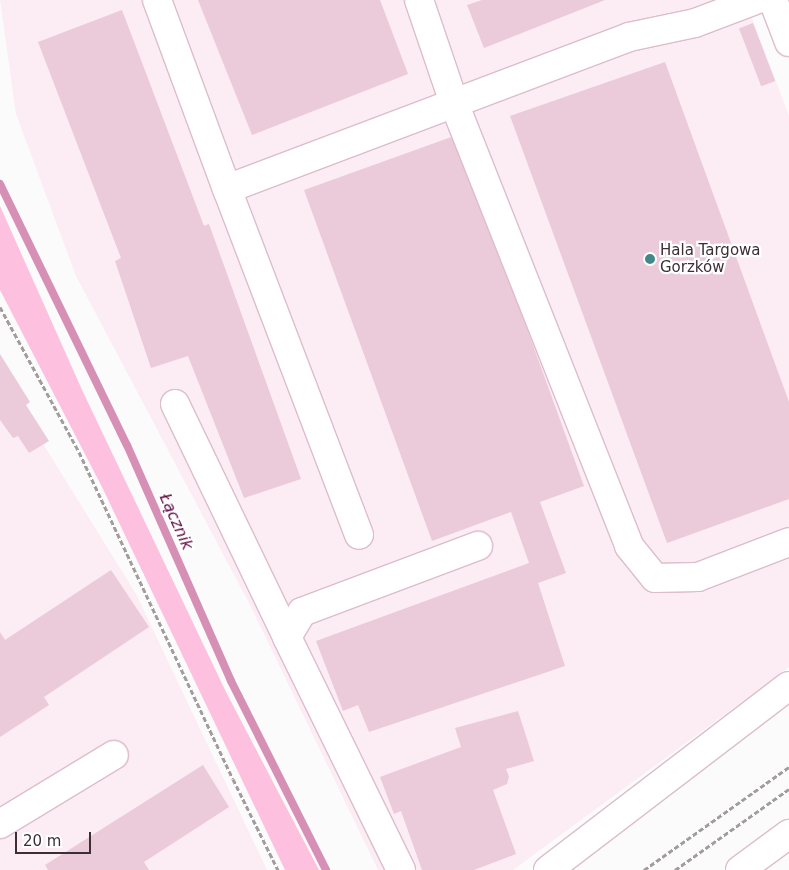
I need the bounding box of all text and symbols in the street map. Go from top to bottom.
place label: Hala Targowa Gorzków [660,241,761,276]
marker: Hala Targowa Gorzków [644,253,656,265]
water label: Łącznik [155,491,197,553]
scale bar [18,822,94,854]
text: 20 m [23,832,61,850]

